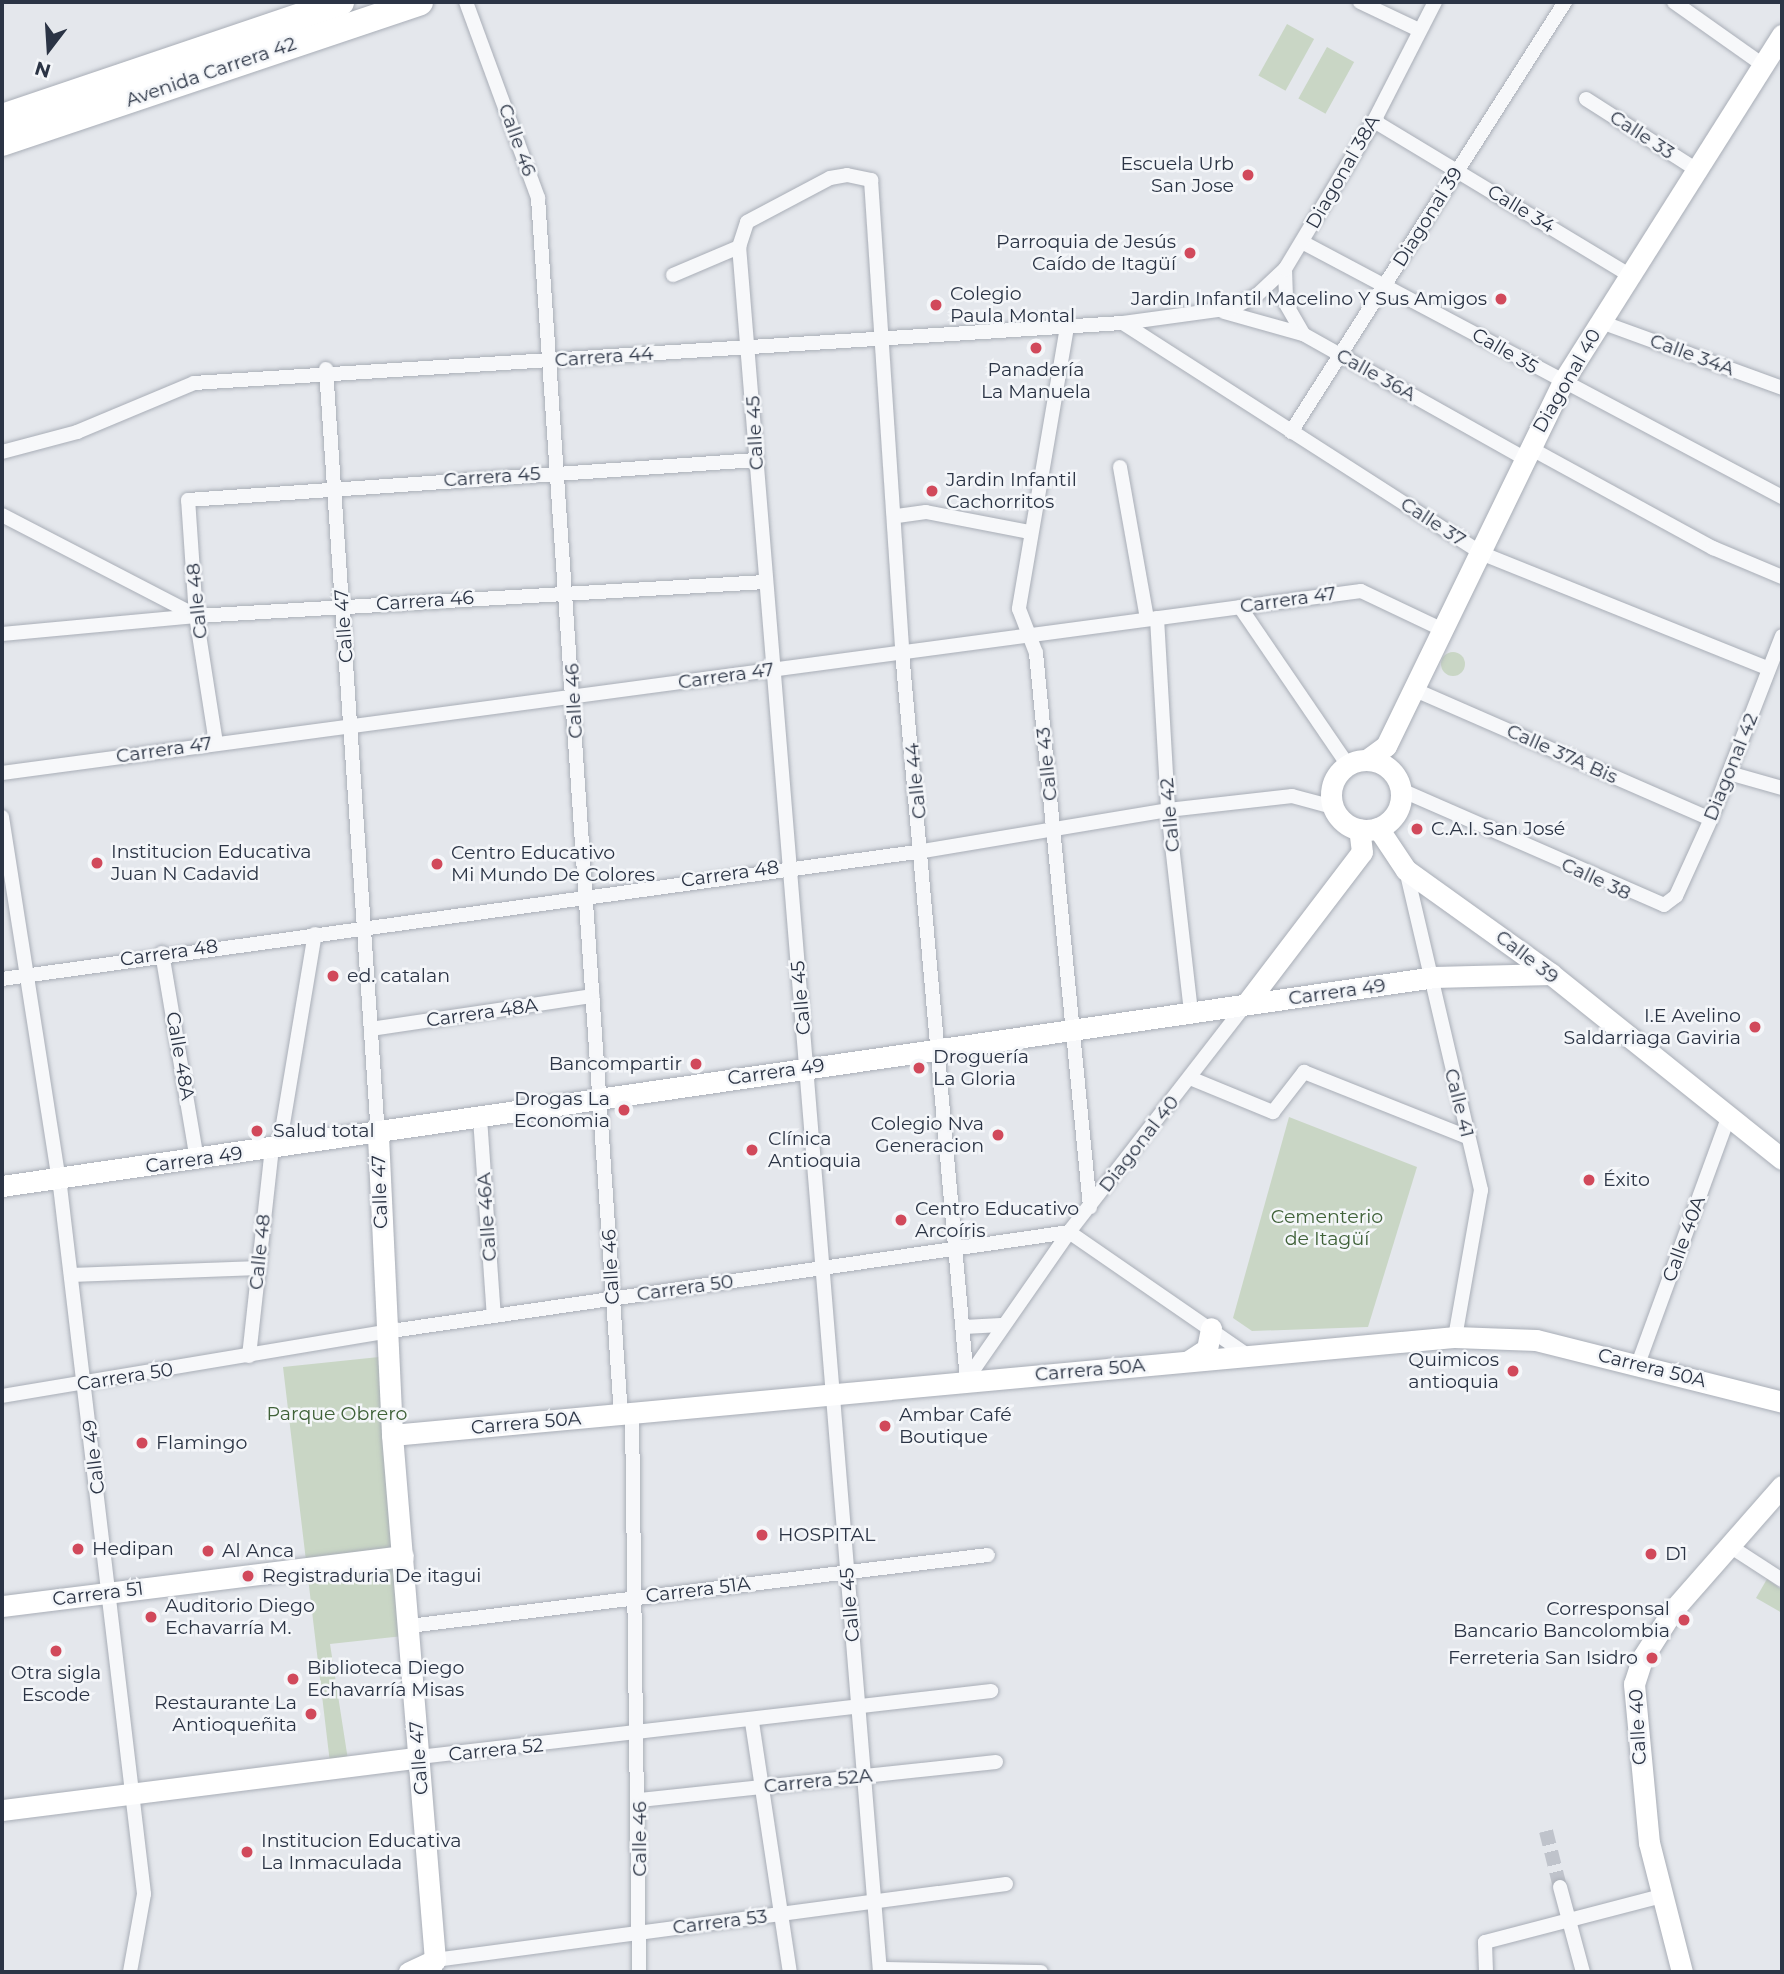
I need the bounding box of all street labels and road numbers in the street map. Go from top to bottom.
street label: Avenida Carrera 42 [123,32,299,112]
street label: Calle 46 [493,101,541,179]
street label: Calle 33 [1605,106,1679,164]
street label: Diagonal 38A [1301,111,1385,233]
street label: Diagonal 39 [1388,163,1468,271]
street label: Calle 34 [1483,180,1559,238]
street label: Calle 35 [1468,323,1542,379]
street label: Diagonal 40 [1528,325,1606,437]
street label: Calle 34A [1647,329,1737,381]
street label: Carrera 44 [554,342,654,372]
street label: Calle 36A [1332,344,1420,406]
street label: Calle 45 [742,395,768,471]
street label: Carrera 45 [443,462,541,492]
street label: Calle 37 [1396,493,1470,551]
street label: Calle 48 [182,562,212,640]
street label: Carrera 47 [1239,582,1337,618]
street label: Carrera 46 [375,586,475,616]
street label: Calle 47 [330,588,358,664]
street label: Carrera 47 [677,658,775,694]
street label: Calle 46 [561,663,587,739]
street label: Diagonal 42 [1699,710,1763,824]
street label: Calle 37A Bis [1503,719,1621,789]
street label: Calle 43 [1032,726,1062,802]
street label: Carrera 47 [115,732,213,768]
street label: Calle 44 [901,742,931,820]
street label: Calle 42 [1155,777,1185,853]
street label: Calle 38 [1558,853,1634,905]
street label: Carrera 48 [680,856,780,892]
street label: Calle 39 [1491,925,1563,989]
street label: Carrera 48 [119,935,219,971]
street label: Calle 45 [786,960,816,1036]
street label: Carrera 49 [1287,974,1387,1010]
street label: Carrera 48A [425,994,539,1032]
street label: Calle 48A [161,1010,199,1102]
street label: Carrera 49 [726,1054,826,1090]
street label: Calle 41 [1439,1066,1479,1140]
street label: Diagonal 40 [1094,1091,1184,1197]
street label: Carrera 49 [144,1142,244,1178]
street label: Calle 47 [367,1155,393,1229]
street label: Calle 46A [473,1172,501,1262]
street label: Calle 40A [1658,1193,1710,1285]
street label: Calle 48 [245,1213,275,1291]
street label: Calle 46 [598,1229,624,1305]
street label: Carrera 50 [635,1270,735,1306]
street label: Carrera 50A [1596,1344,1708,1392]
street label: Carrera 50A [1034,1354,1146,1386]
street label: Carrera 50 [75,1358,175,1396]
street label: Carrera 50A [470,1407,582,1439]
street label: Calle 49 [78,1418,110,1496]
street label: Calle 45 [835,1567,865,1643]
street label: Carrera 51A [644,1572,752,1608]
street label: Carrera 51 [51,1577,145,1611]
street label: Calle 40 [1625,1688,1651,1766]
street label: Calle 47 [405,1720,433,1796]
street label: Carrera 52 [447,1734,545,1766]
street label: Carrera 52A [763,1764,873,1798]
street label: Calle 46 [629,1801,651,1877]
street label: Carrera 53 [671,1905,769,1939]

